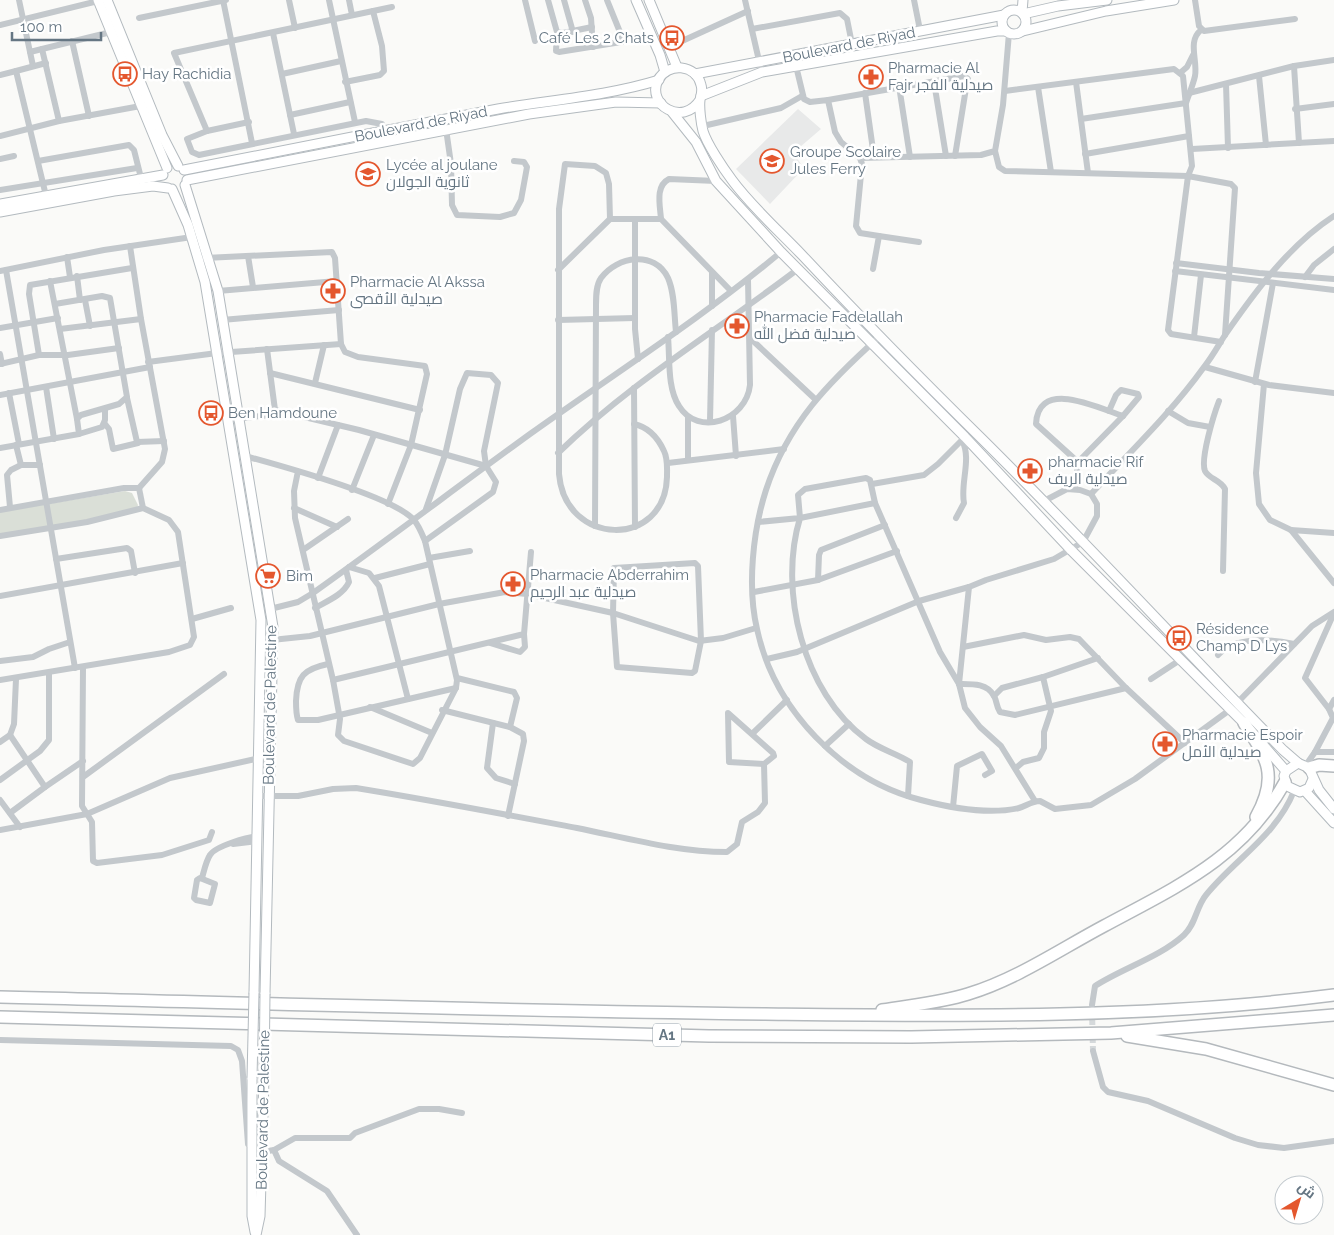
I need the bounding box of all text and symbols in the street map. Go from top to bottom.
scale bar [12,10,101,42]
text: 100 m [20,18,62,36]
street label: Boulevard de Riyad [781,23,917,67]
bus stop icon: Café Les 2 Chats [659,25,685,51]
place label: Café Les 2 Chats [539,29,654,47]
place label: Pharmacie Al Fajr صيدلية الفجر [888,59,993,94]
bus stop icon: Hay Rachidia [112,61,138,87]
pharmacy icon: Pharmacie Al Fajr صيدلية الفجر [858,64,884,90]
place label: Hay Rachidia [142,65,231,83]
street label: Boulevard de Riyad [353,102,489,146]
place label: Groupe Scolaire Jules Ferry [790,143,901,178]
school or university icon: Groupe Scolaire Jules Ferry [759,148,785,174]
place label: Lycée al joulane ثانوية الجولان [386,156,498,192]
school or university icon: Lycée al joulane ثانوية الجولان [355,161,381,187]
place label: Pharmacie Al Akssa صيدلية الأقصى [350,273,485,309]
pharmacy icon: Pharmacie Al Akssa صيدلية الأقصى [320,278,346,304]
place label: Pharmacie Fadelallah صيدلية فضل الله [754,308,903,344]
pharmacy icon: Pharmacie Fadelallah صيدلية فضل الله [724,313,750,339]
bus stop icon: Ben Hamdoune [198,400,224,426]
place label: Ben Hamdoune [228,404,337,422]
place label: pharmacie Rif صيدلية الريف [1048,453,1145,488]
pharmacy icon: pharmacie Rif صيدلية الريف [1017,458,1043,484]
supermarket icon: Bim [255,563,281,589]
place label: Pharmacie Abderrahim صيدلية عبد الرحيم [530,566,689,602]
place label: Bim [286,567,313,585]
pharmacy icon: Pharmacie Abderrahim صيدلية عبد الرحيم [500,571,526,597]
place label: Résidence Champ D Lys [1196,620,1287,655]
street label: Boulevard de Palestine [260,625,280,785]
bus stop icon: Résidence Champ D Lys [1166,625,1192,651]
place label: Pharmacie Espoir صيدلية الأمل [1182,726,1303,762]
pharmacy icon: Pharmacie Espoir صيدلية الأمل [1152,731,1178,757]
road number: A1 [653,1024,681,1046]
street label: Boulevard de Palestine [253,1030,273,1190]
north arrow [1274,1175,1324,1225]
text: ش [1294,1178,1319,1202]

